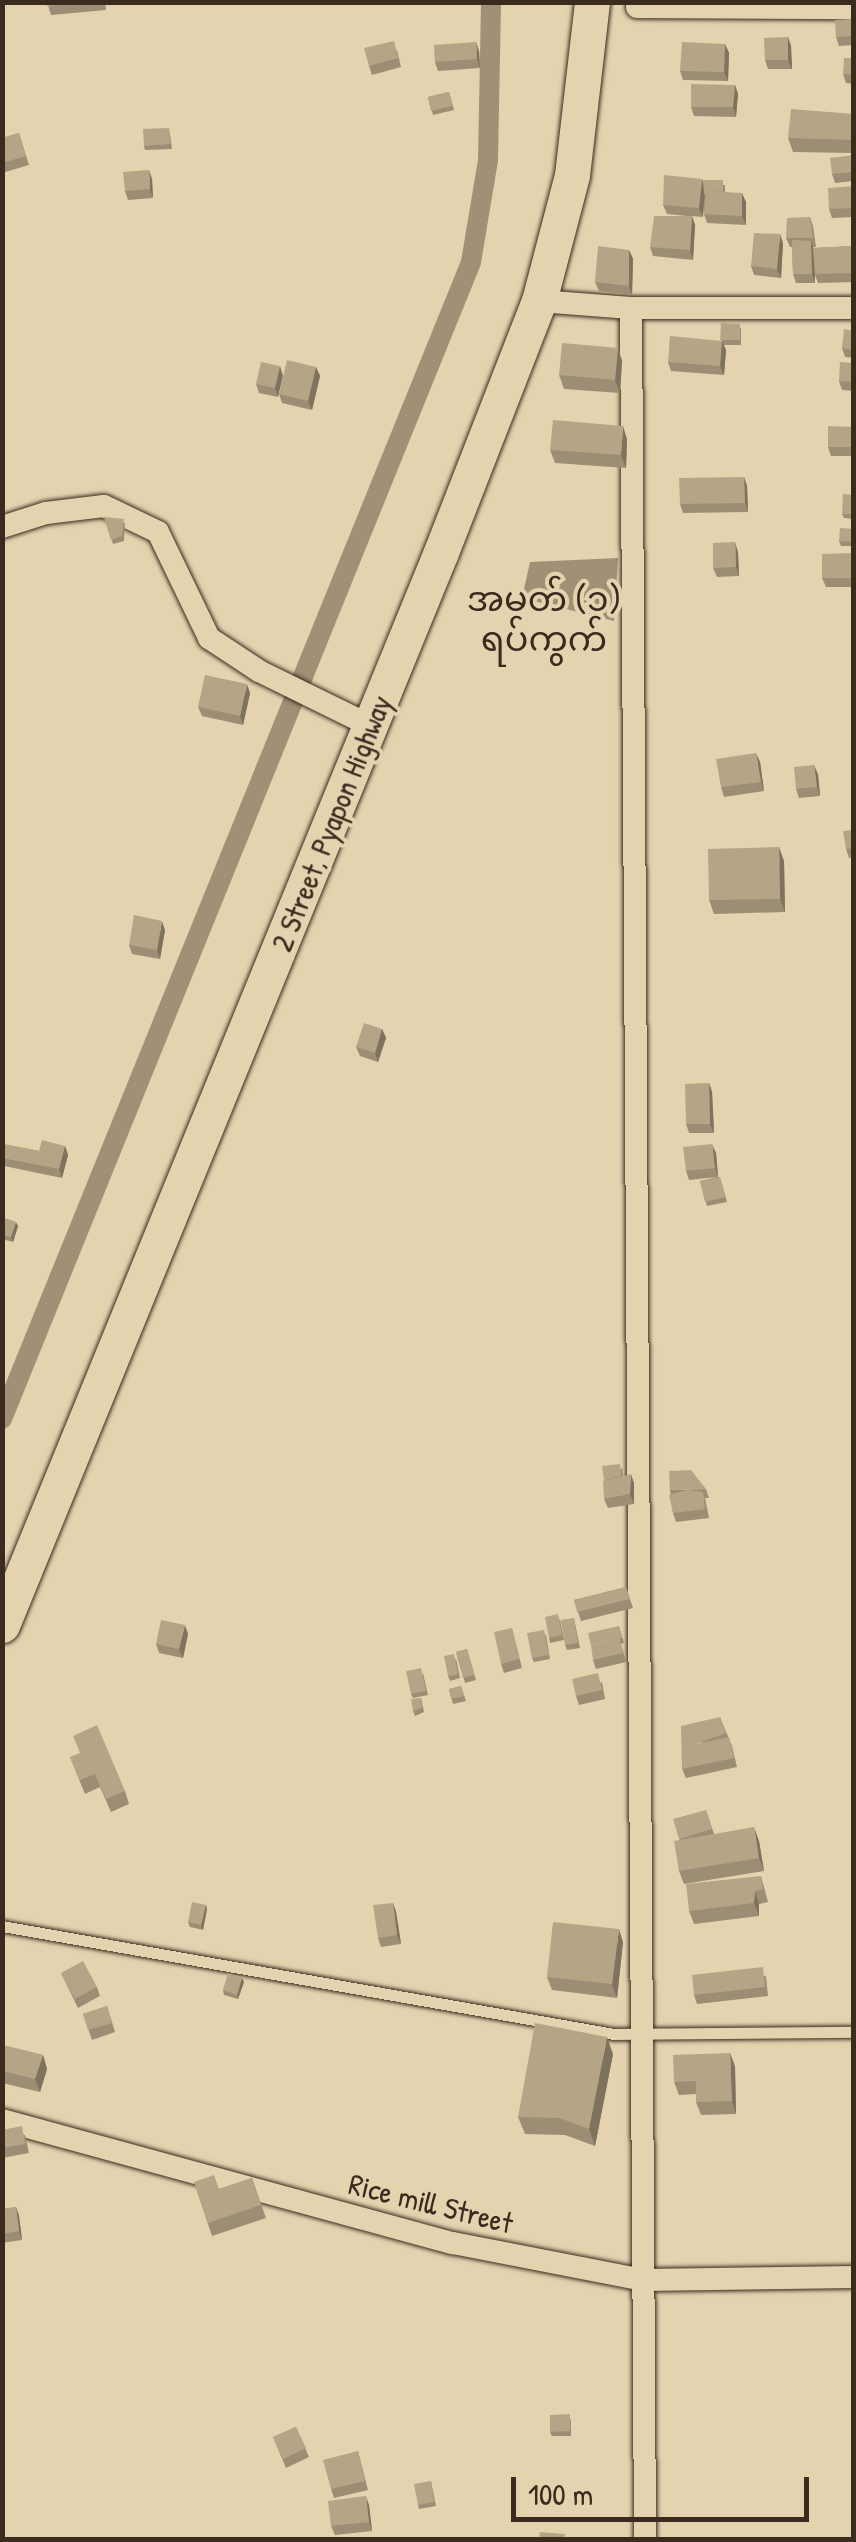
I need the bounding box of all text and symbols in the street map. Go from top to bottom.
district label: အမှတ် (၁) ရပ်ကွက် [467,578,621,660]
street label: 2 Street, Pyapon Highway [263,690,399,956]
street label: Rice mill Street [345,2165,517,2241]
scale bar [516,2457,814,2519]
text: 100 m [528,2474,593,2514]

